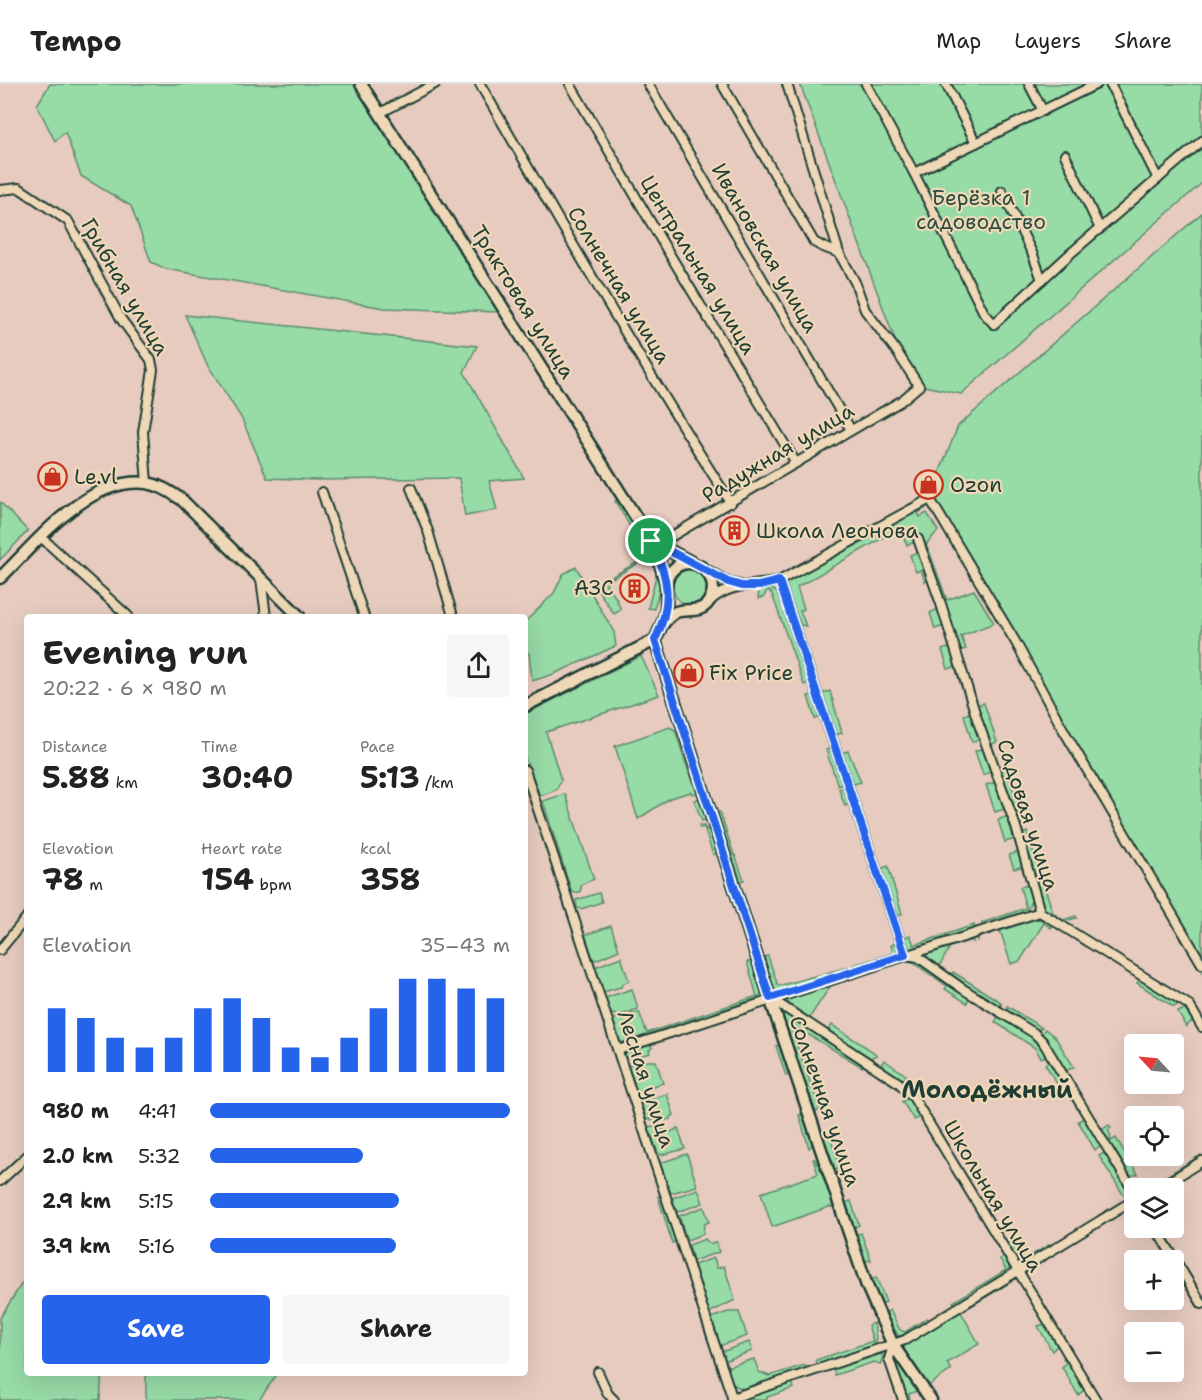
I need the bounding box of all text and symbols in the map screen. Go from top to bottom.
text: Tempo [30,22,122,60]
text: Map [936,27,981,55]
text: Layers [1014,27,1081,55]
text: Share [1114,27,1172,55]
street label: Ивановская улица [705,158,825,338]
street label: Центральная улица [633,170,763,360]
park label: Берёзка 1 садоводство [916,184,1046,236]
street label: Солнечная улица [561,201,677,369]
street label: Грибная улица [74,213,176,361]
street label: Трактовая улица [465,220,581,384]
street label: Радужная улица [697,397,859,509]
shop icon: Le.vl [37,461,69,493]
place label: Le.vl [74,463,118,491]
shop icon: Ozon [913,469,945,501]
place label: Ozon [950,471,1002,499]
pin [625,515,676,566]
building icon: Школа Леонова [719,515,751,547]
place label: Школа Леонова [756,517,919,545]
icon: arrive [634,524,667,557]
building icon: АЗС [619,572,651,604]
place label: АЗС [574,574,614,602]
text: Evening run [42,630,248,675]
button: share [447,634,510,697]
shop icon: Fix Price [672,657,704,689]
place label: Fix Price [709,659,793,687]
text: 20:22 · 6 × 980 m [42,675,227,701]
text: Distance [42,736,108,757]
text: Time [201,736,238,757]
text: Pace [360,736,395,757]
street label: Садовая улица [990,736,1066,894]
text: 5.88 [42,757,110,798]
text: 30:40 [201,757,293,798]
text: 5:13 [360,757,420,798]
text: km [110,772,138,793]
text: /km [420,772,454,793]
text: Elevation [42,838,114,859]
text: Heart rate [201,838,283,859]
text: kcal [360,838,391,859]
text: 78 [42,859,84,900]
text: 154 [201,859,254,900]
text: 358 [360,859,420,900]
text: m [84,874,103,895]
text: bpm [254,874,292,895]
text: Elevation [42,932,132,958]
text: 35–43 m [420,932,510,958]
street label: Лесная улица [611,1007,681,1151]
street label: Солнечная улица [783,1012,867,1190]
north arrow [1124,1034,1184,1094]
map controls [1124,1034,1184,1382]
district label: Молодёжный [901,1074,1073,1106]
text: 980 m [42,1098,109,1124]
text: 4:41 [138,1098,177,1124]
button: locate [1124,1106,1184,1166]
street label: Школьная улица [936,1115,1050,1277]
text: 2.0 km [42,1143,113,1169]
text: 5:32 [138,1143,181,1169]
button: layers [1124,1178,1184,1238]
text: 2.9 km [42,1188,111,1214]
text: 5:15 [138,1188,174,1214]
text: 3.9 km [42,1233,111,1259]
text: 5:16 [138,1233,175,1259]
button: + [1124,1250,1184,1310]
button: Save [42,1295,270,1364]
button: Share [282,1295,510,1364]
button: − [1124,1322,1184,1382]

